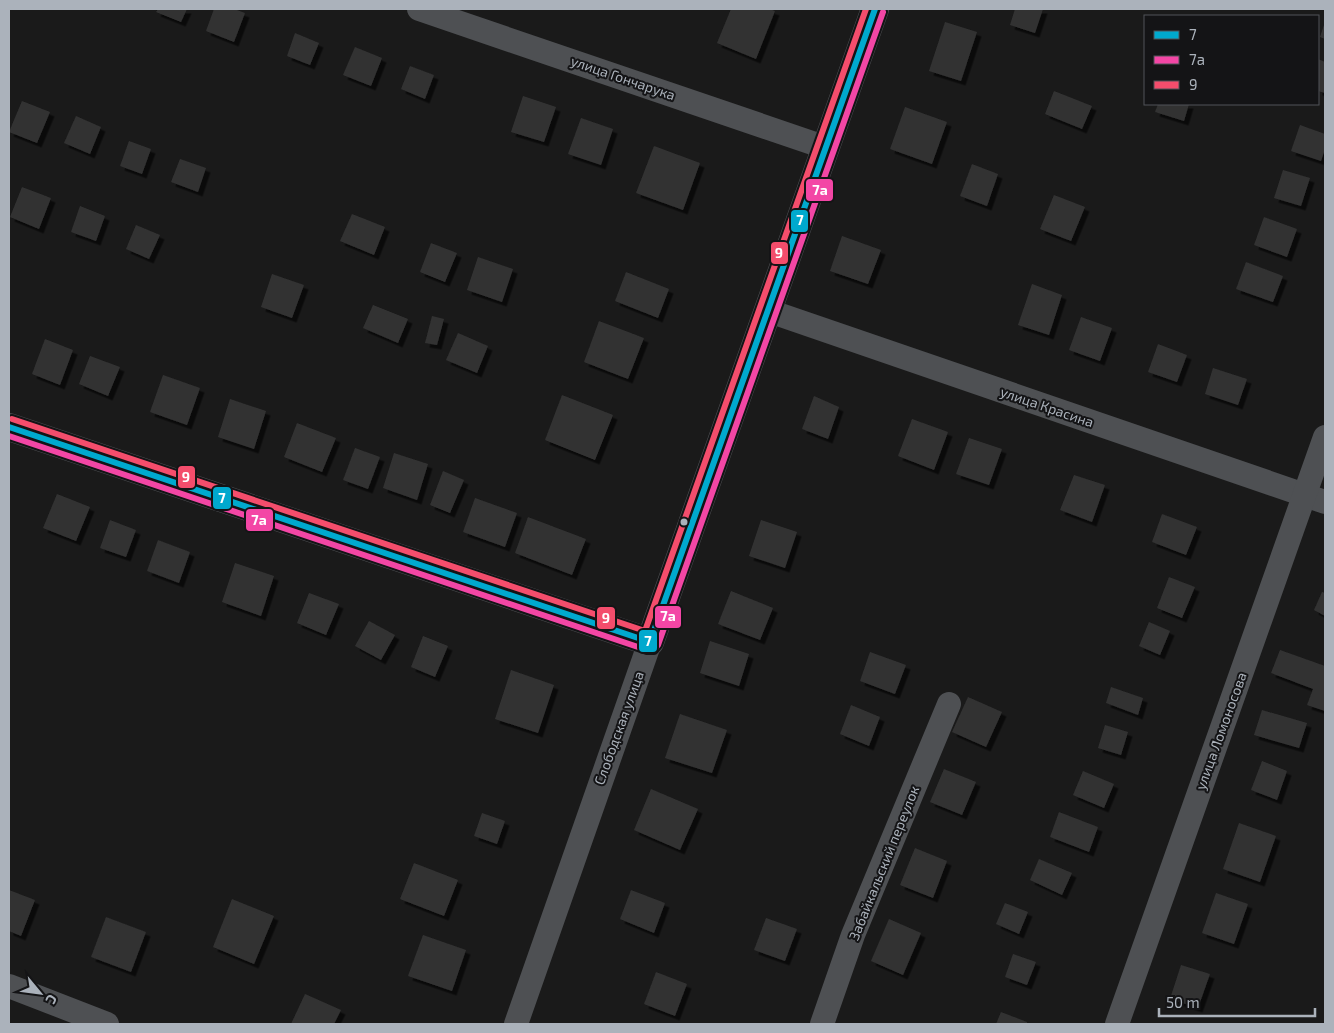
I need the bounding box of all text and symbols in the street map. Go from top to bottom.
legend [1144,15,1319,105]
text: 7 [1189,25,1197,43]
text: 7а [1189,50,1205,68]
street label: улица Гончарука [569,52,678,103]
text: 9 [1189,75,1198,93]
line badge: 7а [805,178,834,202]
text: 7а [812,181,828,198]
line badge: 7 [790,209,809,233]
text: 7 [796,211,804,228]
line badge: 9 [770,241,789,265]
text: 9 [775,244,783,261]
street label: улица Красина [998,383,1096,430]
line badge: 9 [177,465,196,489]
text: 9 [182,468,190,485]
line badge: 7 [212,486,232,510]
text: 7 [218,489,226,506]
line badge: 7а [245,508,274,532]
text: 7а [251,511,267,528]
unlabelled marker [679,517,689,527]
line badge: 7а [654,605,682,629]
line badge: 9 [596,606,616,630]
text: 7а [660,607,676,624]
text: 9 [602,609,610,626]
line badge: 7 [638,629,658,653]
text: 7 [644,632,652,649]
street label: Слободская улица [590,669,647,787]
street label: улица Ломоносова [1191,670,1250,792]
street label: Забайкальский переулок [845,783,923,943]
north arrow [15,968,65,1018]
scale bar [1159,986,1315,1018]
text: С [42,992,61,1007]
text: 50 m [1166,993,1200,1011]

